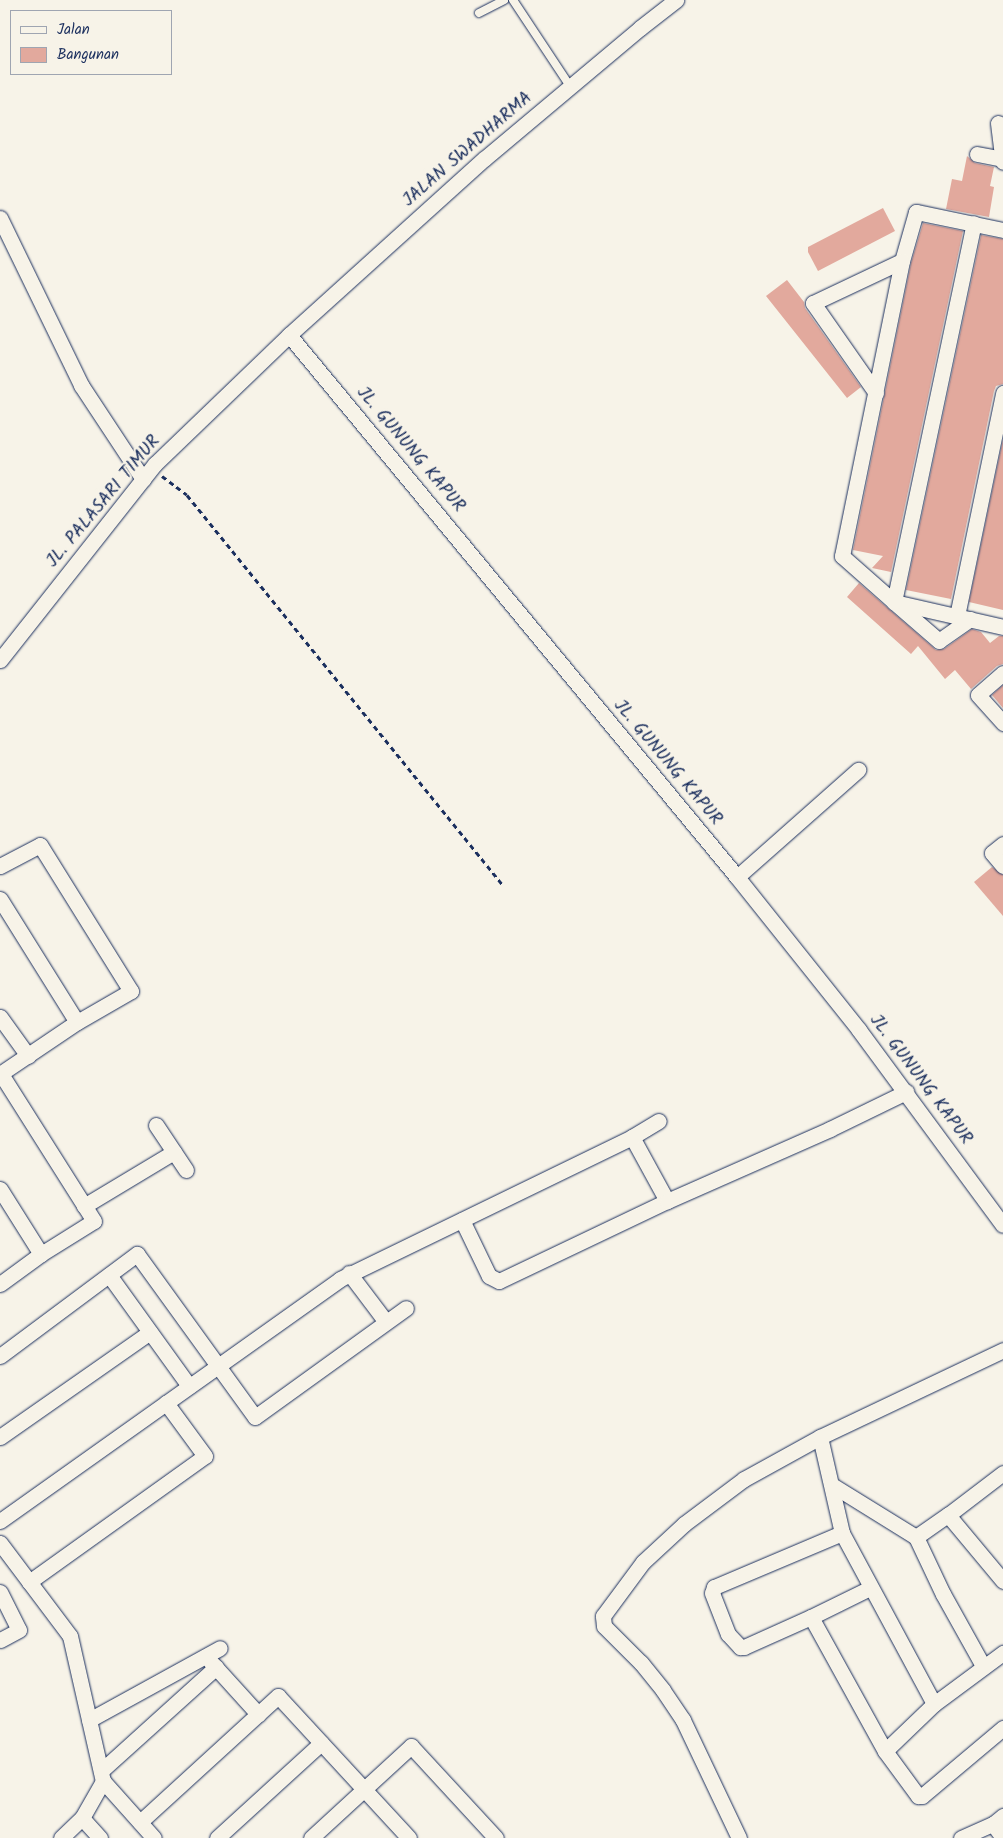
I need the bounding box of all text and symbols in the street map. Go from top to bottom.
legend [10,10,172,75]
text: Jalan [57,18,90,42]
text: Bangunan [57,43,119,67]
street label: JALAN SWADHARMA [399,88,537,212]
street label: JL. GUNUNG KAPUR [351,383,469,517]
street label: JL. PALASARI TIMUR [42,432,166,572]
street label: JL. GUNUNG KAPUR [608,696,726,830]
street label: JL. GUNUNG KAPUR [864,1011,976,1149]

